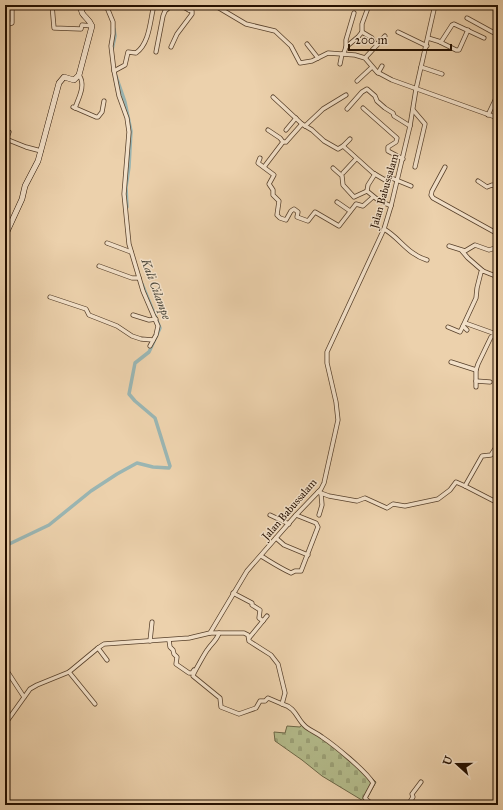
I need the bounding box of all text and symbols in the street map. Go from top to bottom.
scale bar [349,26,451,52]
text: 200 m [355,33,388,47]
street label: Jalan Babussalam [367,151,403,231]
water label: Kali Cilampe [137,256,174,322]
street label: Jalan Babussalam [258,475,321,544]
north arrow [437,744,477,784]
text: U [441,754,456,767]

